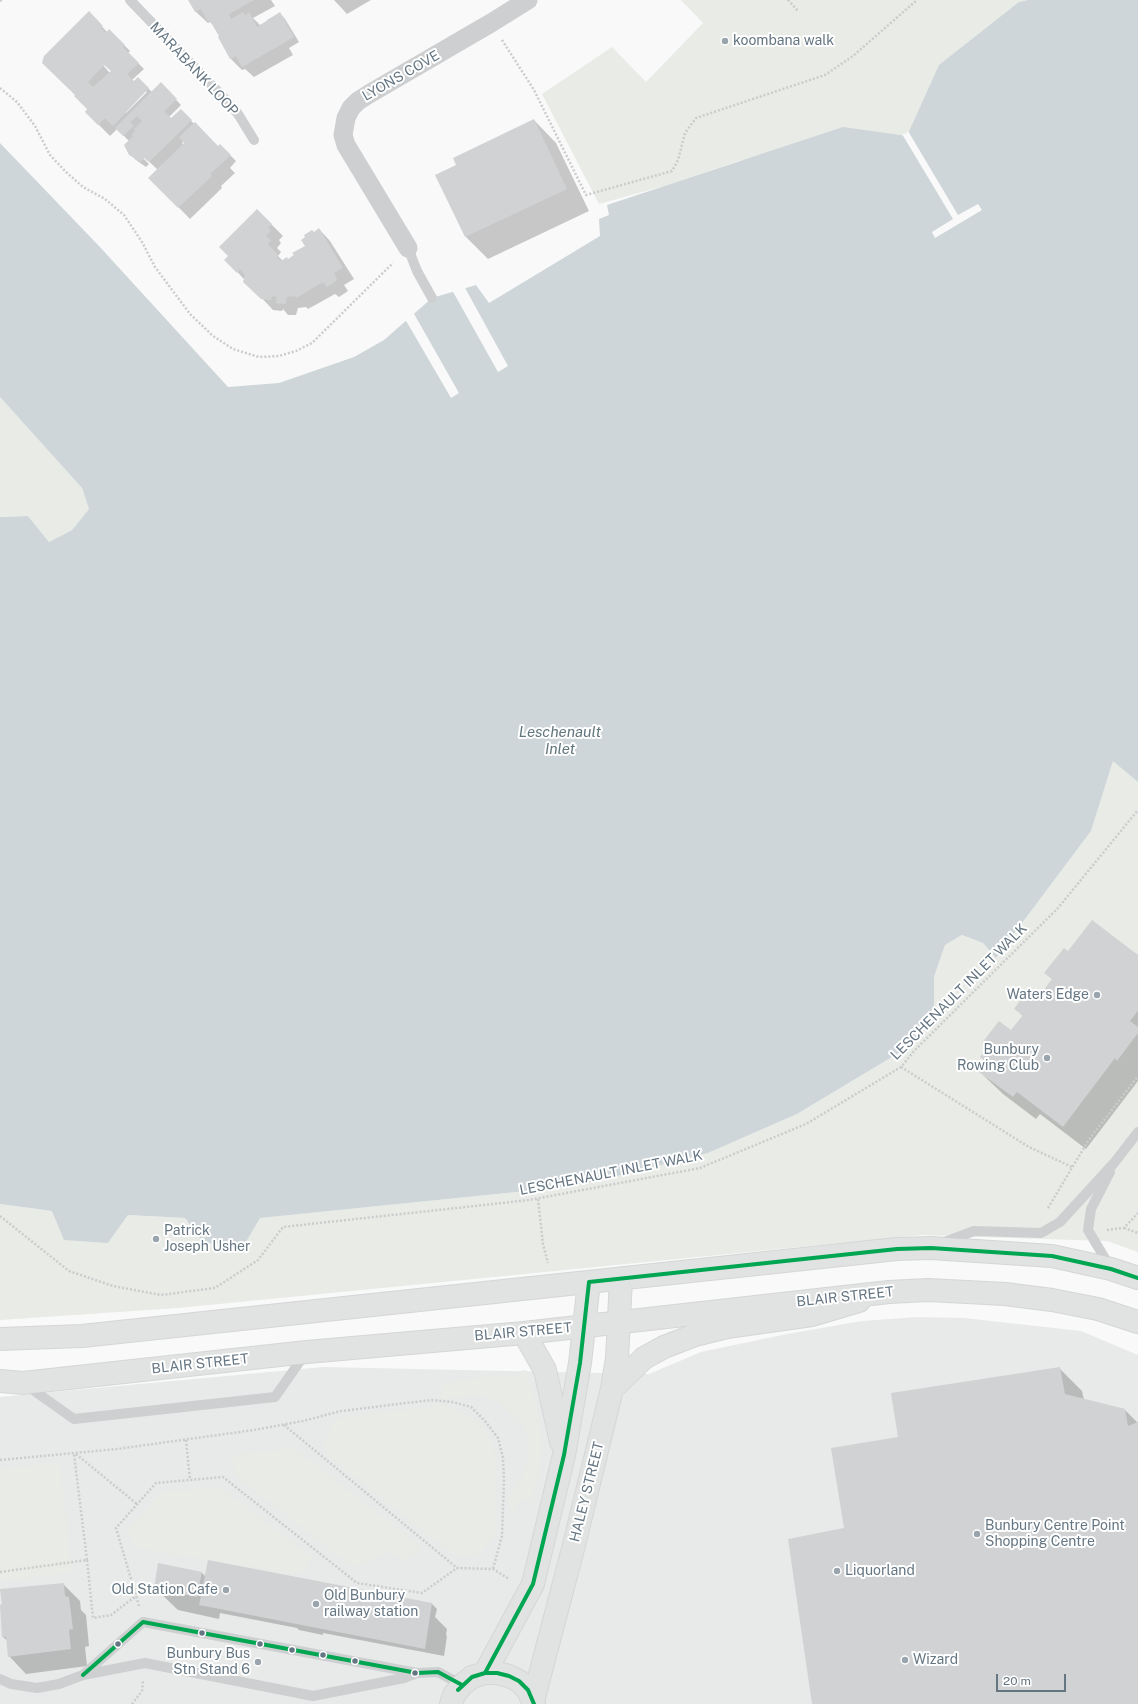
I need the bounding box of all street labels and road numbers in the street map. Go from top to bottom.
street label: MARABANK LOOP [146,19,242,119]
street label: LYONS COVE [359,47,443,105]
street label: LESCHENAULT INLET WALK [887,920,1031,1064]
street label: LESCHENAULT INLET WALK [518,1147,704,1199]
street label: BLAIR STREET [796,1284,894,1310]
street label: BLAIR STREET [474,1319,572,1345]
street label: BLAIR STREET [151,1351,249,1377]
street label: HALEY STREET [566,1440,608,1544]

